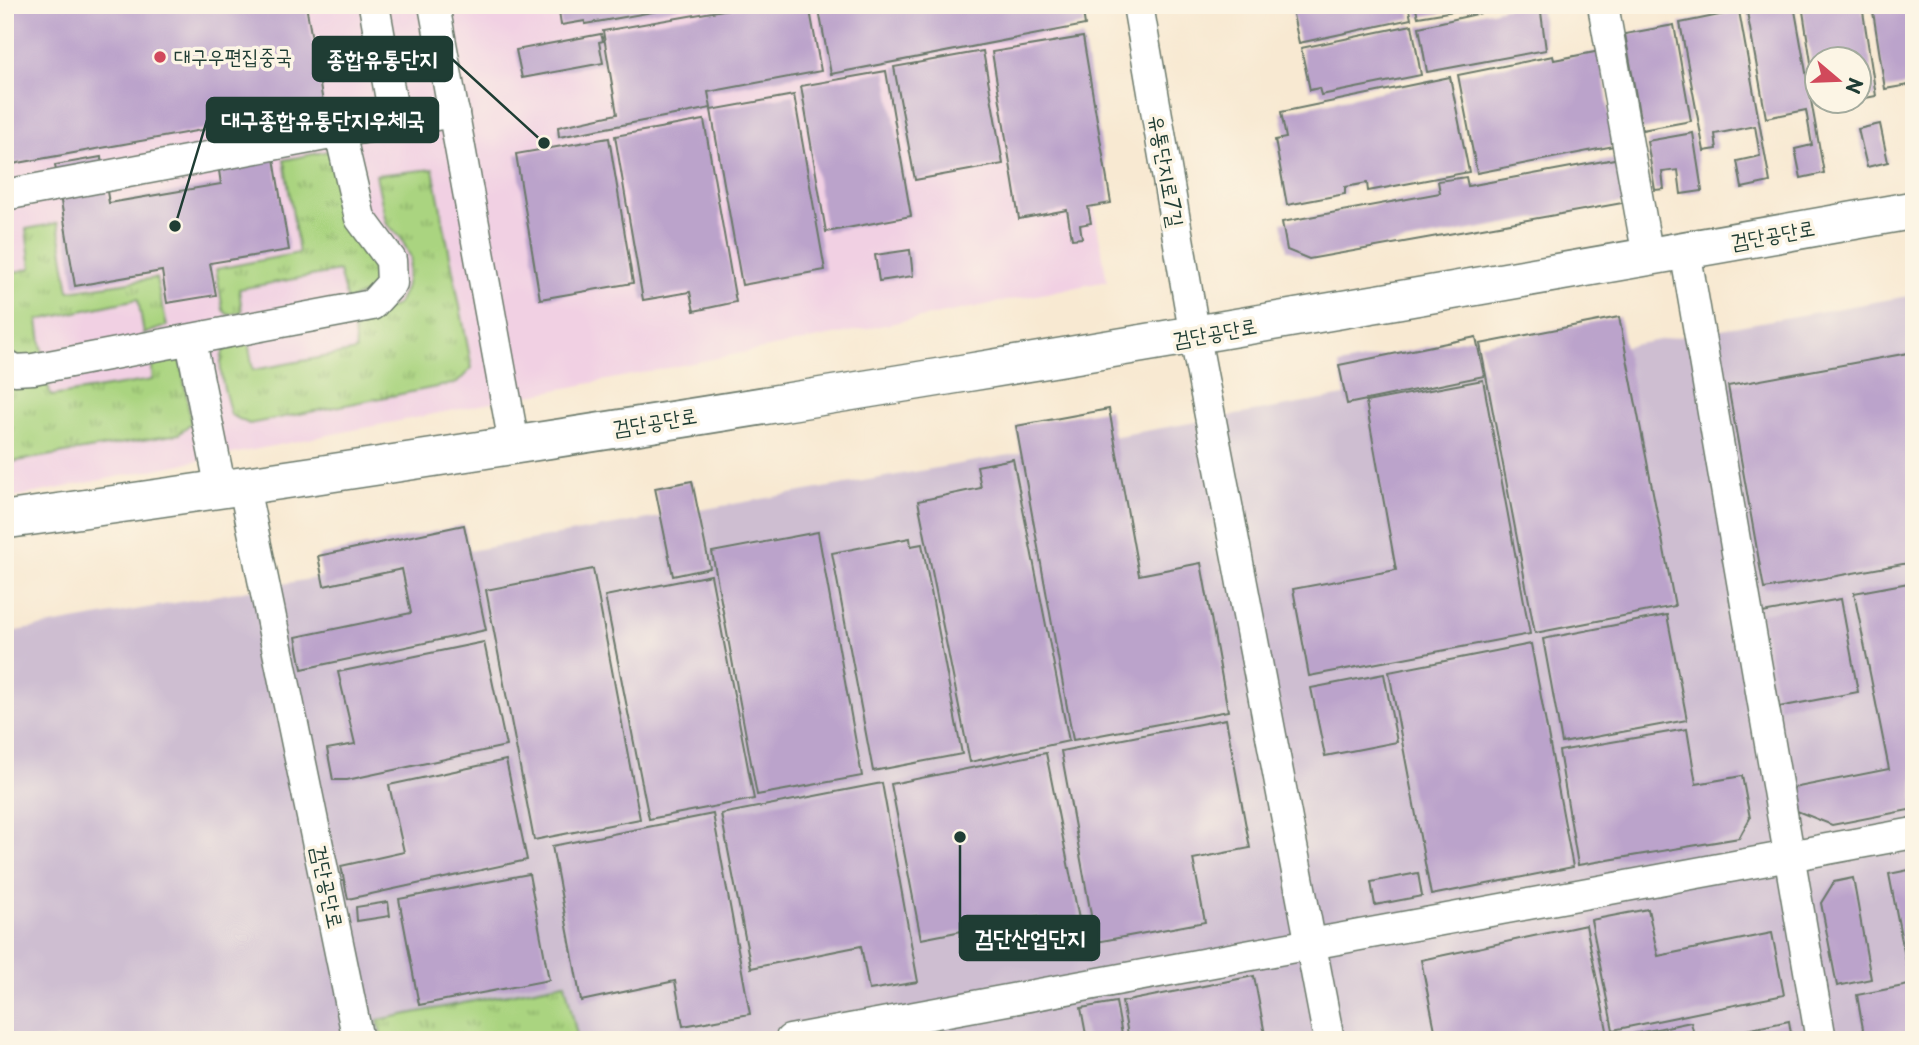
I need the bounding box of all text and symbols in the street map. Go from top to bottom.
callout: 종합유통단지 [313,37,452,81]
place label: 대구우편집중국 [174,39,292,71]
text: 종합유통단지 [326,40,438,75]
north arrow [1804,46,1874,116]
marker: 대구우편집중국 [152,49,168,65]
text: N [1839,74,1871,98]
callout: 대구종합유통단지우체국 [207,98,438,142]
text: 대구종합유통단지우체국 [221,101,425,136]
street label: 유통단지로7길 [1142,112,1194,229]
street label: 검단공단로 [1728,210,1817,256]
street label: 검단공단로 [1170,308,1259,354]
street label: 검단공단로 [610,398,699,442]
street label: 검단공단로 [305,842,353,931]
callout: 검단산업단지 [960,916,1099,960]
text: 검단산업단지 [974,919,1086,954]

